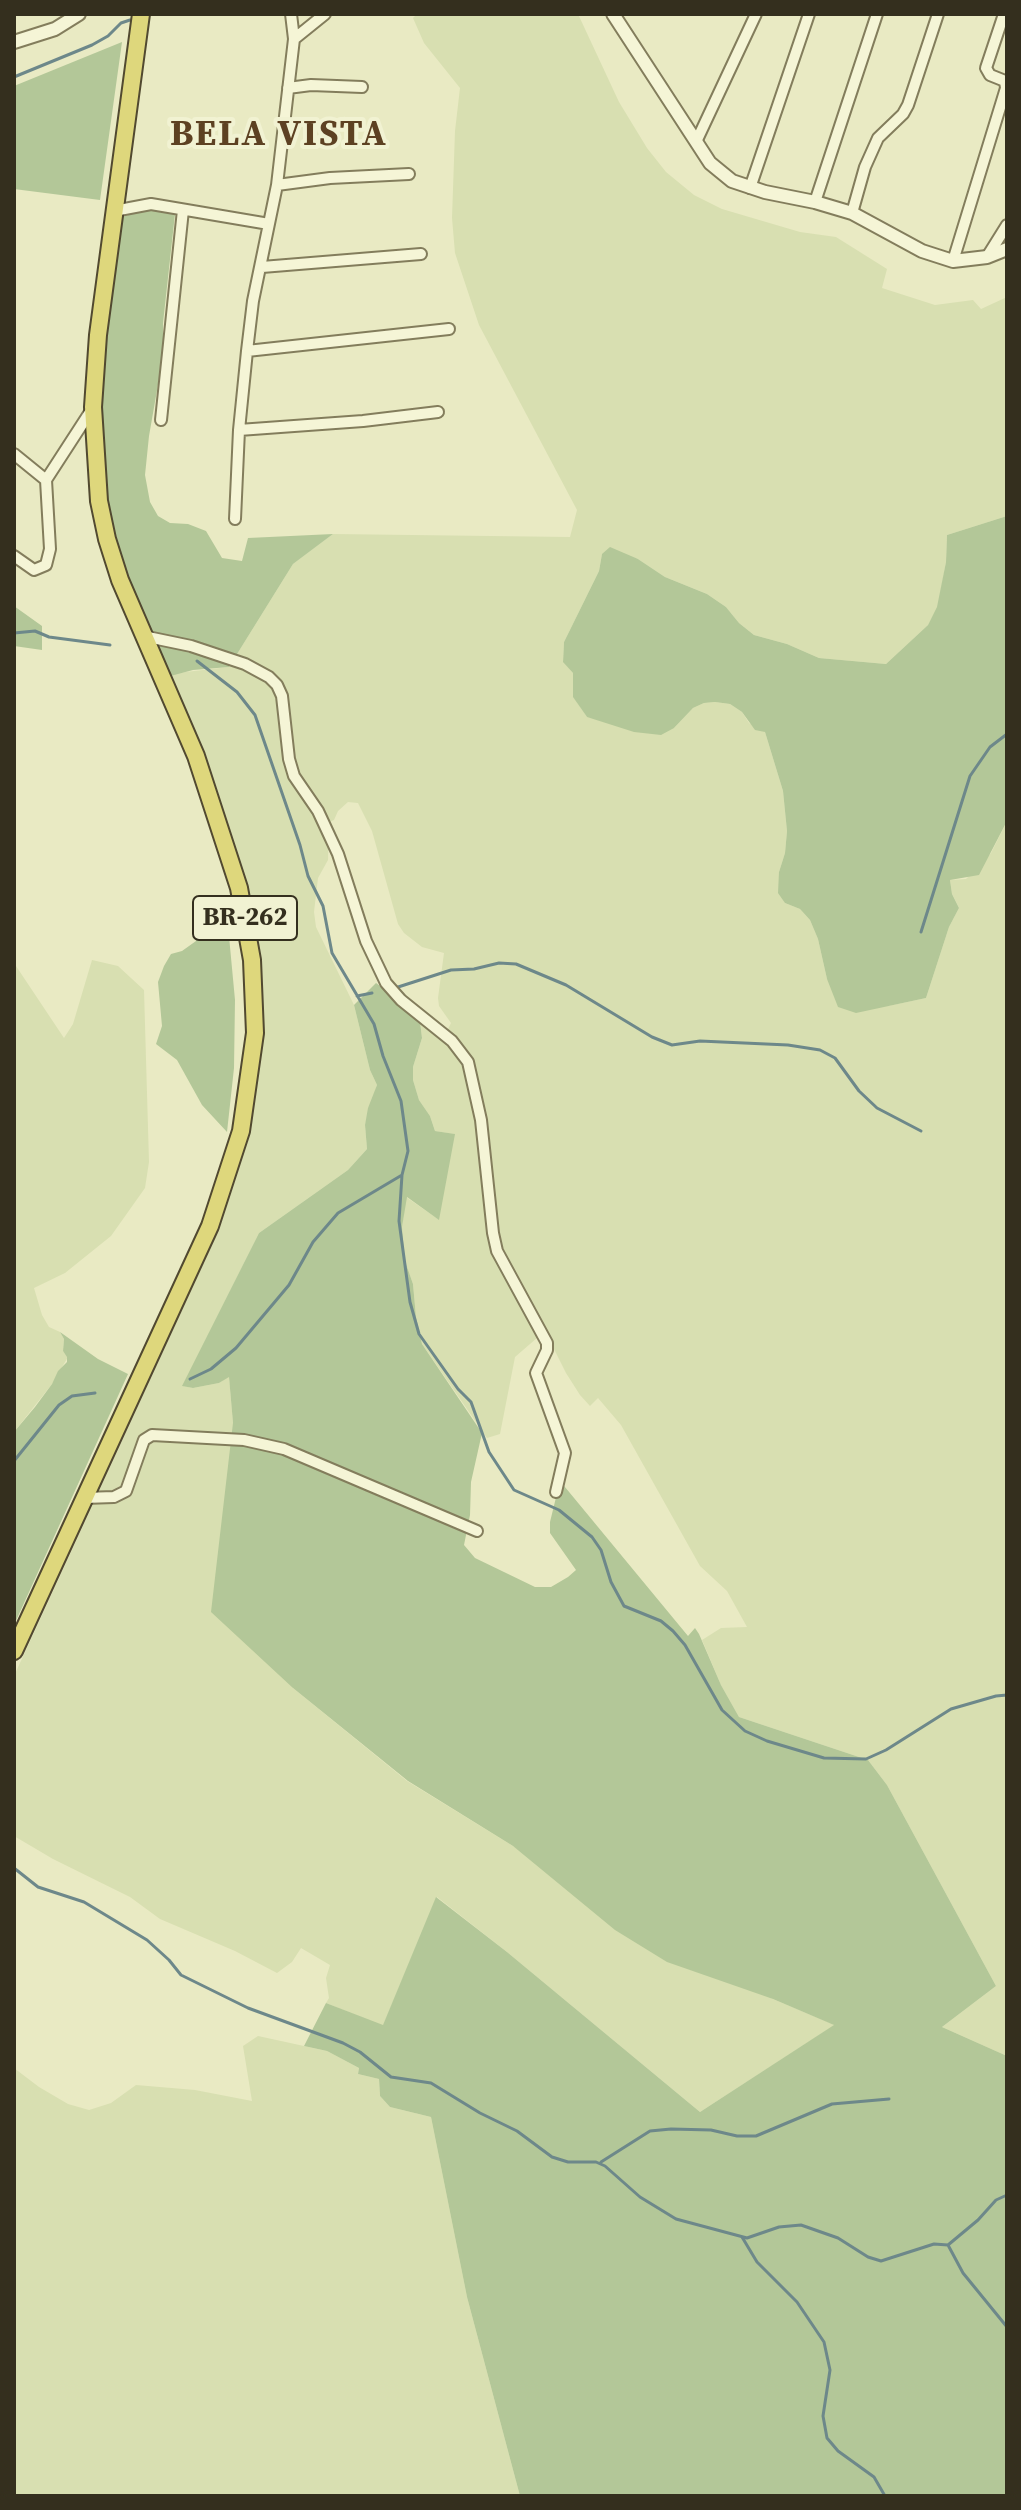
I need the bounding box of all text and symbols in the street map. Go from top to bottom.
district label: BELA VISTA [170,114,388,158]
road number: BR-262 [193,896,297,940]

